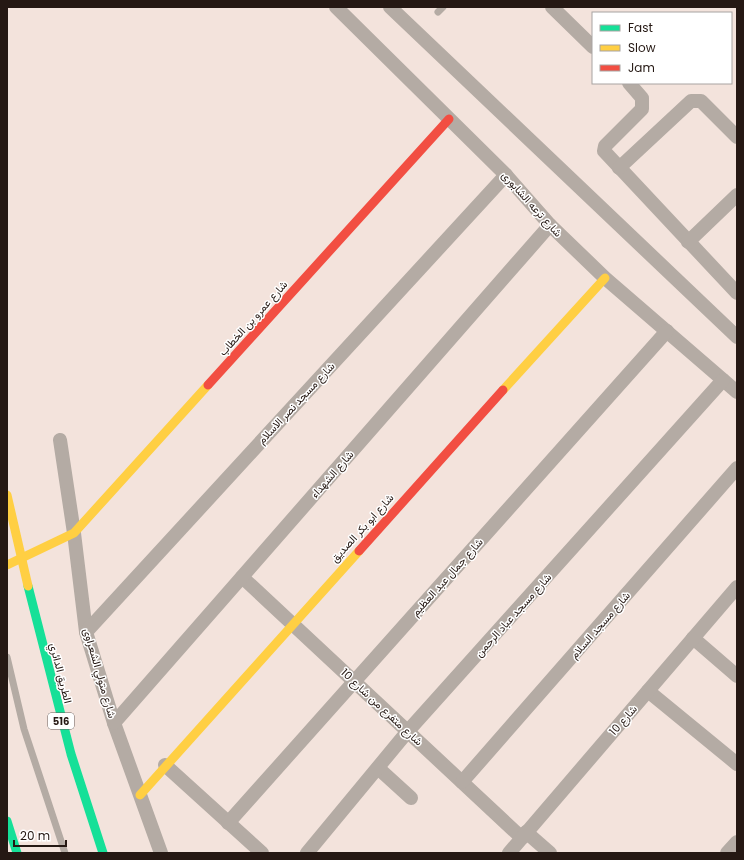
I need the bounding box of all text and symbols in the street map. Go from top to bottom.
legend [592,12,732,84]
text: Fast [628,19,653,36]
text: Slow [628,39,656,56]
text: Jam [628,59,655,76]
street label: شارع ترعه الشابورى [498,168,566,241]
street label: شارع عمرو بن الخطاب [215,277,291,359]
street label: شارع مسجد نصر الاسلام [254,358,339,448]
street label: شارع الشهداء [307,446,357,501]
street label: شارع ابو بكر الصديق [327,490,397,566]
street label: شارع جمال عبد العظيم [407,534,487,620]
street label: شارع مسجد عباد الرحمن [471,569,555,660]
street label: شارع مسجد السلام [566,588,634,662]
street label: شارع متولي الشعراوى [78,626,121,721]
street label: الطريق الدائري [44,641,76,705]
street label: شارع متفرع من شارع 10 [338,665,427,749]
street label: شارع 10 [605,701,641,739]
road number: 516 [48,713,74,729]
scale bar [14,822,66,848]
text: 20 m [20,827,50,844]

